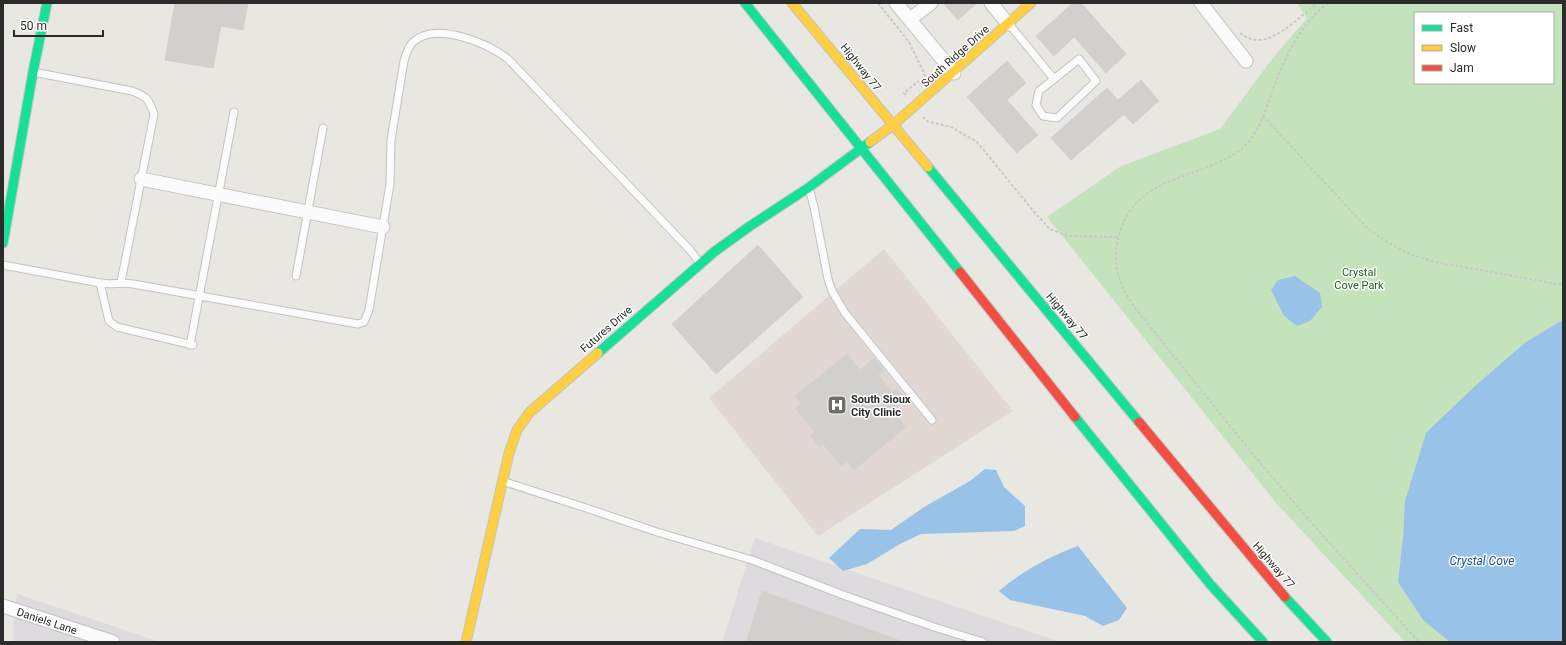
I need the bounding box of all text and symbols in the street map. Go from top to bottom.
scale bar [14,12,103,38]
legend [1414,12,1554,84]
text: 50 m [20,19,47,33]
text: Fast [1450,21,1473,35]
street label: South Ridge Drive [919,23,992,90]
street label: Highway 77 [838,41,884,94]
text: Slow [1450,41,1476,55]
text: Jam [1450,61,1474,75]
park label: Crystal Cove Park [1334,266,1384,292]
street label: Highway 77 [1043,290,1090,342]
street label: Futures Drive [578,303,635,355]
place label: South Sioux City Clinic [851,393,911,419]
hospital icon: South Sioux City Clinic [826,394,848,416]
street label: Highway 77 [1250,539,1297,591]
water label: Crystal Cove [1450,554,1514,568]
street label: Daniels Lane [15,606,79,637]

